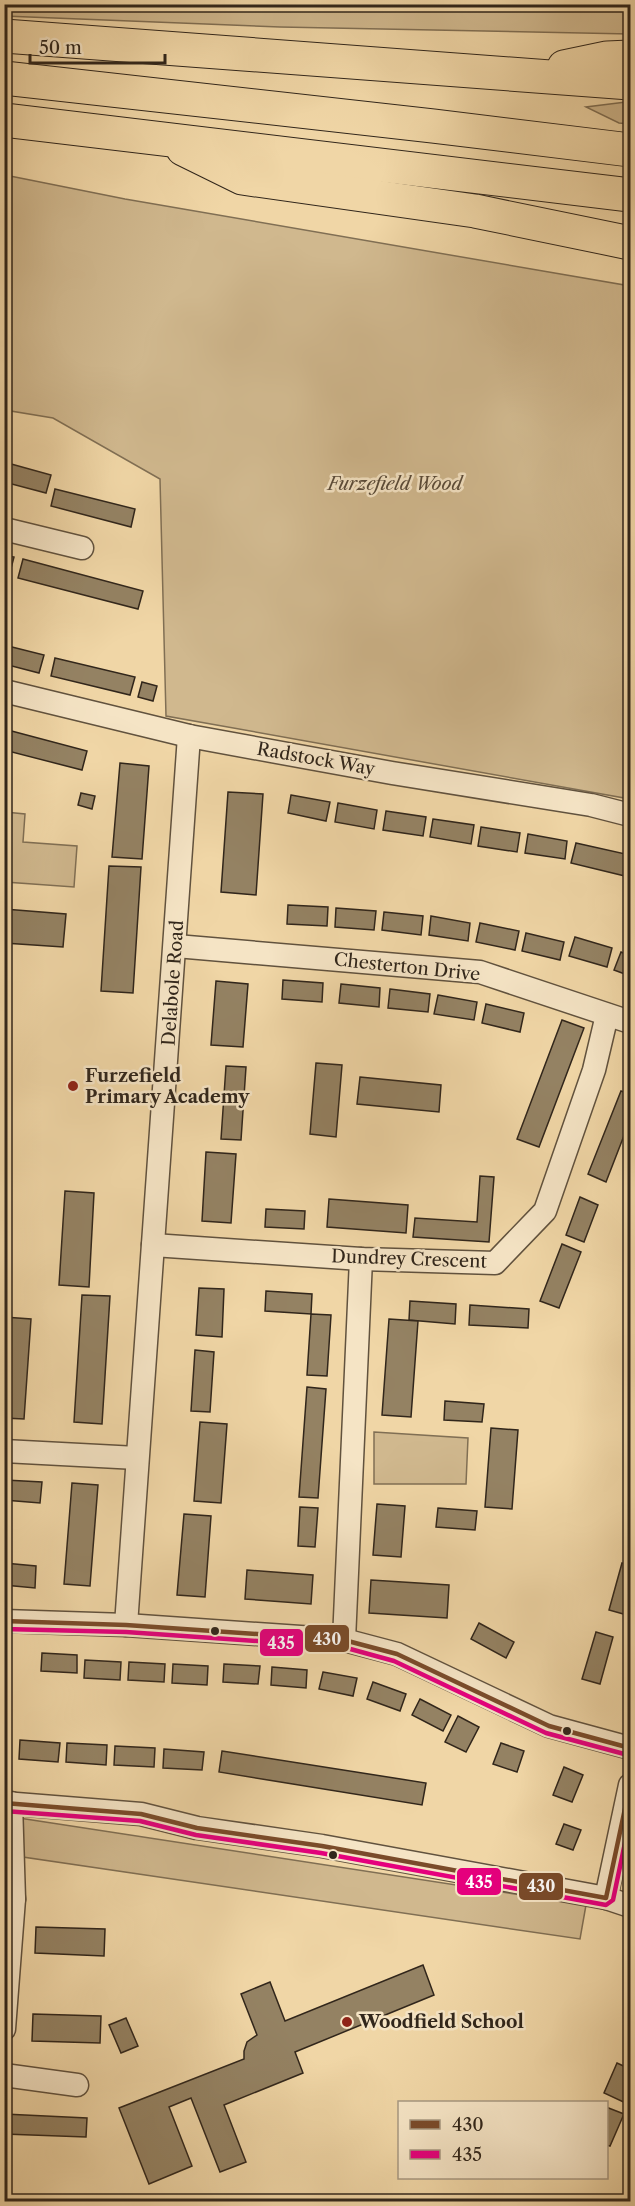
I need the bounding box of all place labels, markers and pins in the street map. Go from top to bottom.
place label: Furzefield Primary Academy [85,1065,250,1108]
marker: Furzefield Primary Academy [66,1079,80,1093]
unlabelled marker [209,1625,221,1637]
unlabelled marker [561,1725,573,1737]
unlabelled marker [327,1849,339,1861]
place label: Woodfield School [358,2011,524,2033]
marker: Woodfield School [340,2015,354,2029]

